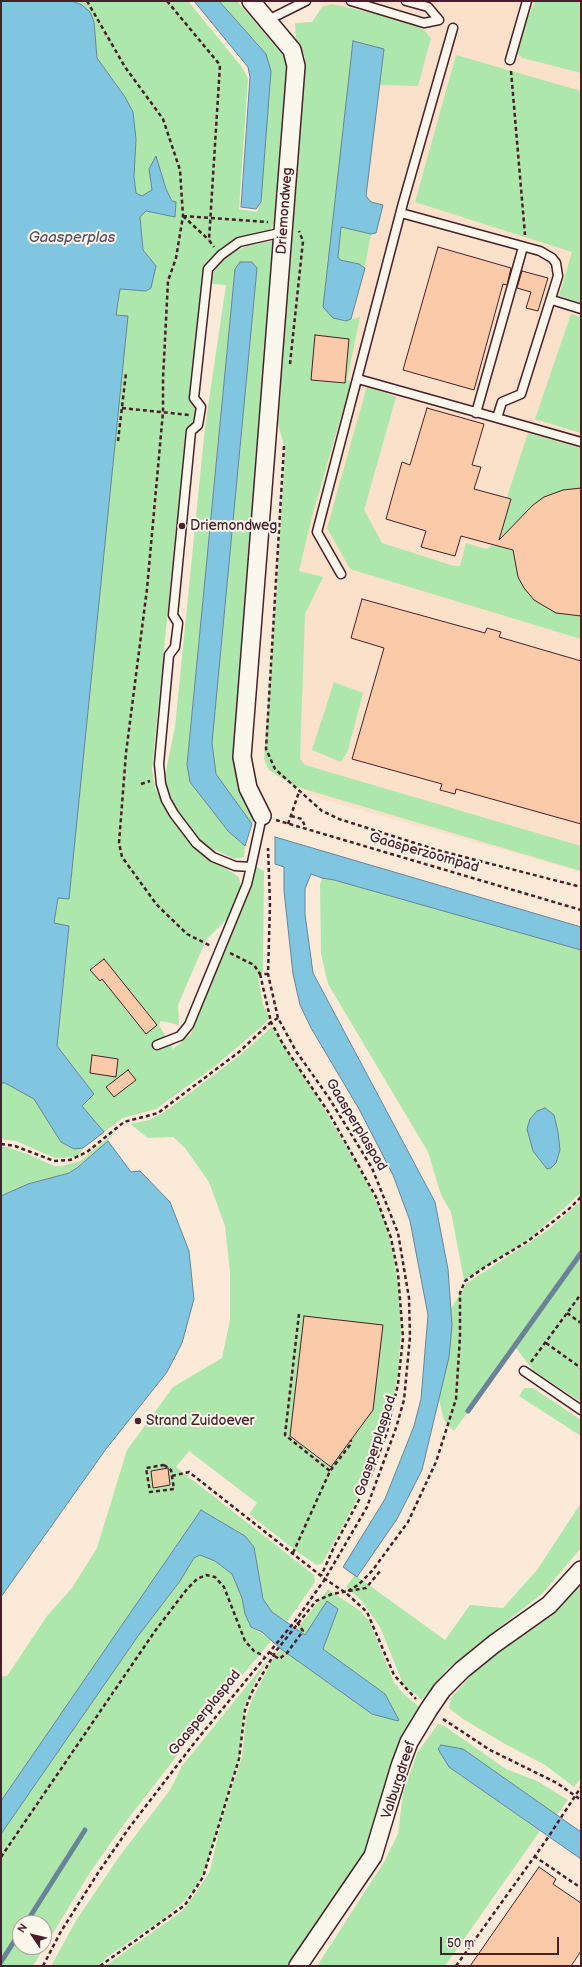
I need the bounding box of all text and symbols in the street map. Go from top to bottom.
street label: Driemondweg [274,167,296,255]
water label: Gaasperplas [29,229,115,247]
place label: Driemondweg [190,518,277,534]
marker: Driemondweg [177,521,187,531]
street label: Gaasperzoompad [367,829,481,877]
street label: Gaasperplaspad [322,1076,390,1174]
street label: Gaasperplaspad [352,1394,400,1498]
place label: Strand Zuidoever [146,1413,255,1429]
marker: Strand Zuidoever [133,1416,143,1426]
street label: Gaasperplaspad [165,1667,245,1759]
street label: Valburgdreef [379,1739,419,1821]
north arrow [12,1915,52,1955]
text: N [15,1921,30,1936]
scale bar [442,1929,561,1955]
text: 50 m [447,1936,474,1951]

